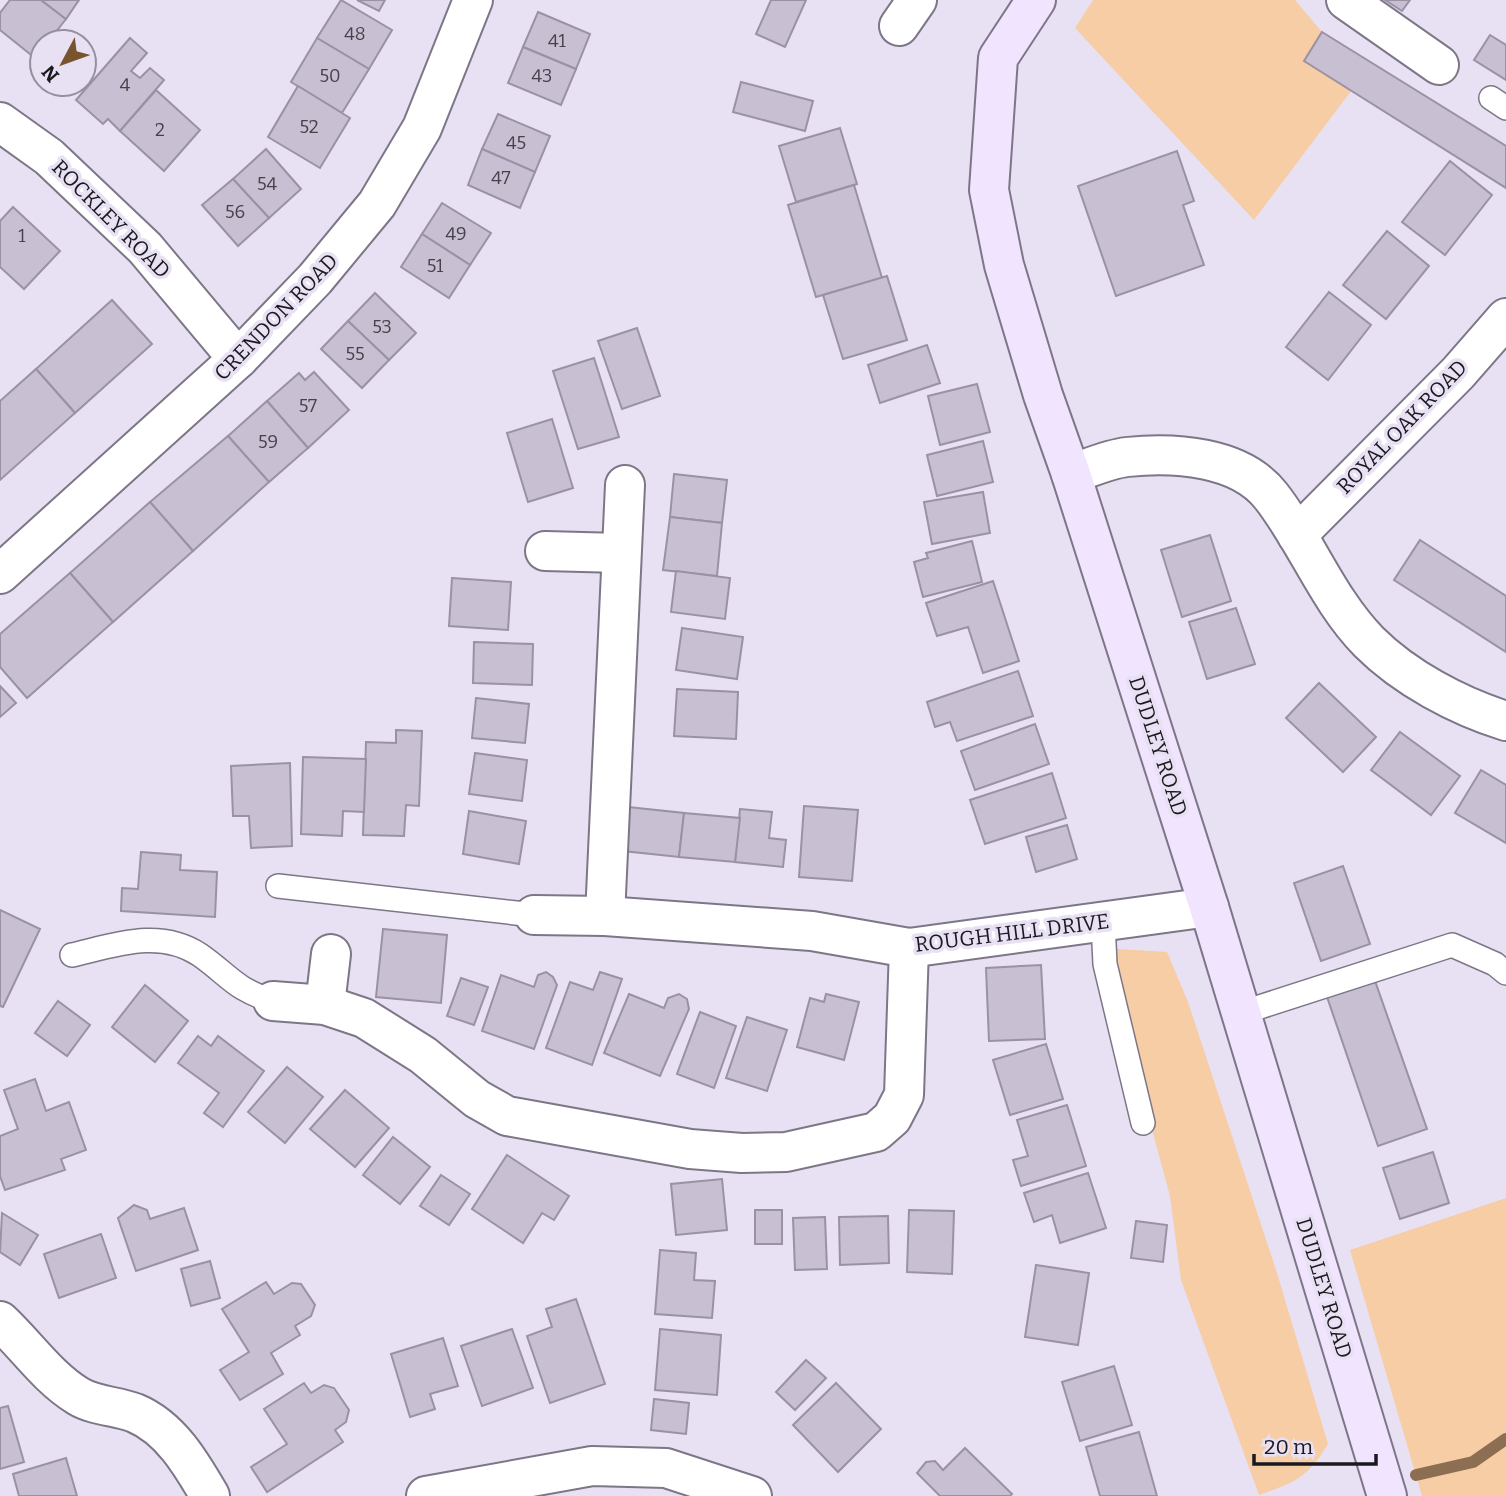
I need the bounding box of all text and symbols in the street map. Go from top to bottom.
house number: 48 [344,23,366,45]
north arrow [28,28,98,98]
house number: 41 [548,30,567,52]
text: N [37,60,64,87]
house number: 50 [319,65,341,87]
house number: 43 [532,65,552,87]
house number: 4 [120,74,131,96]
house number: 52 [299,116,319,138]
house number: 2 [155,119,165,141]
house number: 45 [506,132,526,154]
street label: ROCKLEY ROAD [46,154,176,284]
house number: 47 [491,167,511,189]
house number: 54 [257,173,278,195]
house number: 56 [225,201,245,223]
house number: 49 [445,223,467,245]
house number: 1 [18,225,26,247]
street label: CRENDON ROAD [209,248,343,386]
house number: 51 [427,255,444,277]
house number: 53 [372,316,392,338]
house number: 55 [345,343,365,365]
street label: ROYAL OAK ROAD [1331,355,1473,499]
house number: 57 [299,395,317,417]
house number: 59 [258,431,278,453]
street label: DUDLEY ROAD [1123,673,1193,819]
street label: ROUGH HILL DRIVE [913,908,1111,958]
street label: DUDLEY ROAD [1290,1215,1358,1361]
scale bar [1254,1422,1376,1466]
text: 20 m [1264,1434,1313,1460]

